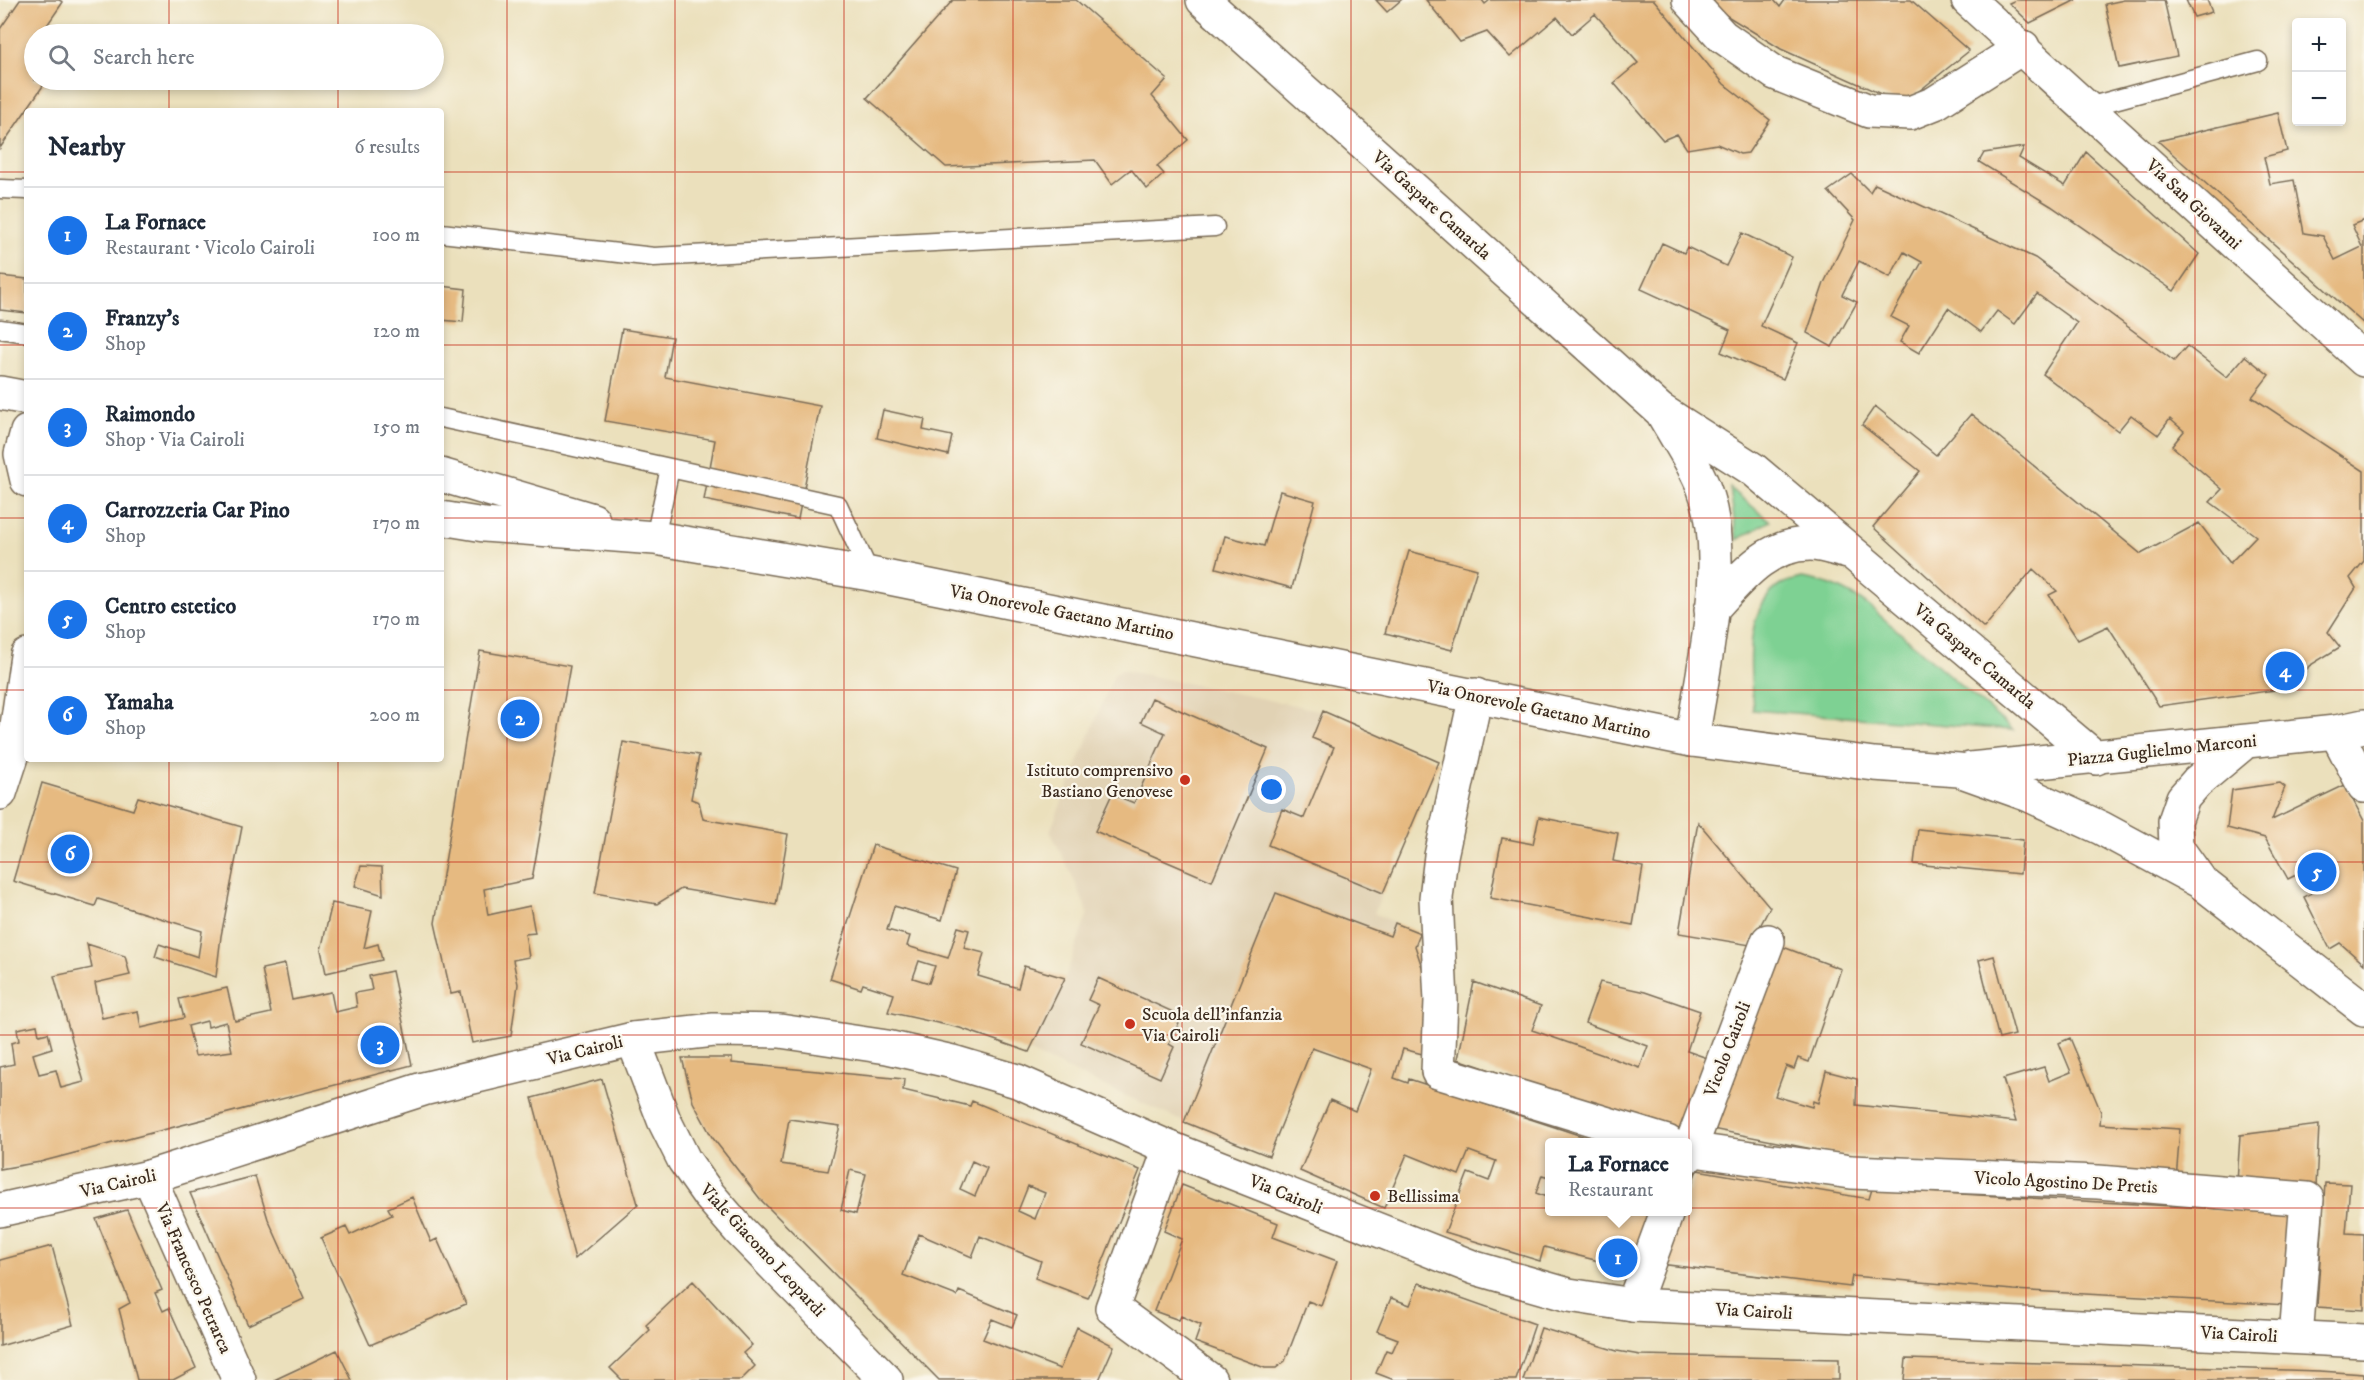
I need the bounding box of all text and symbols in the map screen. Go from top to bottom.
map controls [2292,18,2346,126]
button: + [2292,18,2346,72]
search box [24,24,444,90]
icon: search [45,41,78,74]
text: Search here [93,44,195,71]
button: − [2292,72,2346,126]
text: Nearby [48,131,125,164]
text: 6 results [354,135,420,160]
street label: Via Gaspare Camarda [1367,146,1496,265]
street label: Via San Giovanni [2140,154,2246,255]
text: La Fornace [105,209,206,236]
text: 1 [64,223,71,248]
text: 100 m [372,223,420,248]
text: Restaurant · Vicolo Cairoli [105,236,315,261]
text: Franzy's [105,305,179,332]
text: 2 [63,319,72,344]
text: 120 m [373,319,420,344]
text: Shop [105,332,146,357]
text: Raimondo [105,401,195,428]
text: 3 [64,415,71,440]
text: 150 m [373,415,420,440]
text: Shop · Via Cairoli [105,428,245,453]
text: Carrozzeria Car Pino [105,497,290,524]
text: 4 [62,511,73,536]
text: 170 m [372,511,420,536]
text: Shop [105,524,146,549]
street label: Via Onorevole Gaetano Martino [947,580,1176,646]
text: Centro estetico [105,593,236,620]
street label: Via Gaspare Camarda [1908,599,2040,714]
text: 5 [63,607,72,632]
text: 170 m [372,607,420,632]
text: Shop [105,620,146,645]
pin: 4 [2266,648,2304,694]
street label: Via Onorevole Gaetano Martino [1424,675,1653,744]
text: Yamaha [105,689,174,716]
pin: 2 [500,696,540,742]
text: 6 [62,703,73,728]
text: 200 m [369,703,420,728]
text: Shop [105,716,146,741]
street label: Piazza Guglielmo Marconi [2066,730,2258,772]
place label: Istituto comprensivo Bastiano Genovese [1027,760,1173,803]
marker: Istituto comprensivo Bastiano Genovese [1178,773,1192,787]
your location [1257,775,1286,804]
pin: 6 [50,832,90,876]
pin: 5 [2298,850,2336,894]
street label: Vicolo Cairoli [1699,999,1756,1101]
place label: Scuola dell'infanzia Via Cairoli [1141,1004,1283,1047]
marker: Scuola dell'infanzia Via Cairoli [1123,1017,1137,1031]
pin: 3 [360,1022,400,1068]
street label: Via Cairoli [544,1031,625,1071]
popup [1545,1138,1692,1216]
text: La Fornace [1568,1151,1669,1178]
street label: Via Cairoli [77,1165,158,1204]
street label: Vicolo Agostino De Pretis [1973,1167,2158,1199]
street label: Via Cairoli [1245,1170,1325,1220]
text: Restaurant [1568,1178,1653,1203]
street label: Viale Giacomo Leopardi [694,1179,830,1322]
place label: Bellissima [1387,1186,1459,1208]
marker: Bellissima [1368,1189,1382,1203]
street label: Via Francesco Petrarca [150,1199,236,1357]
pin: 1 [1598,1236,1638,1280]
street label: Via Cairoli [1714,1299,1793,1325]
street label: Via Cairoli [2199,1322,2278,1348]

